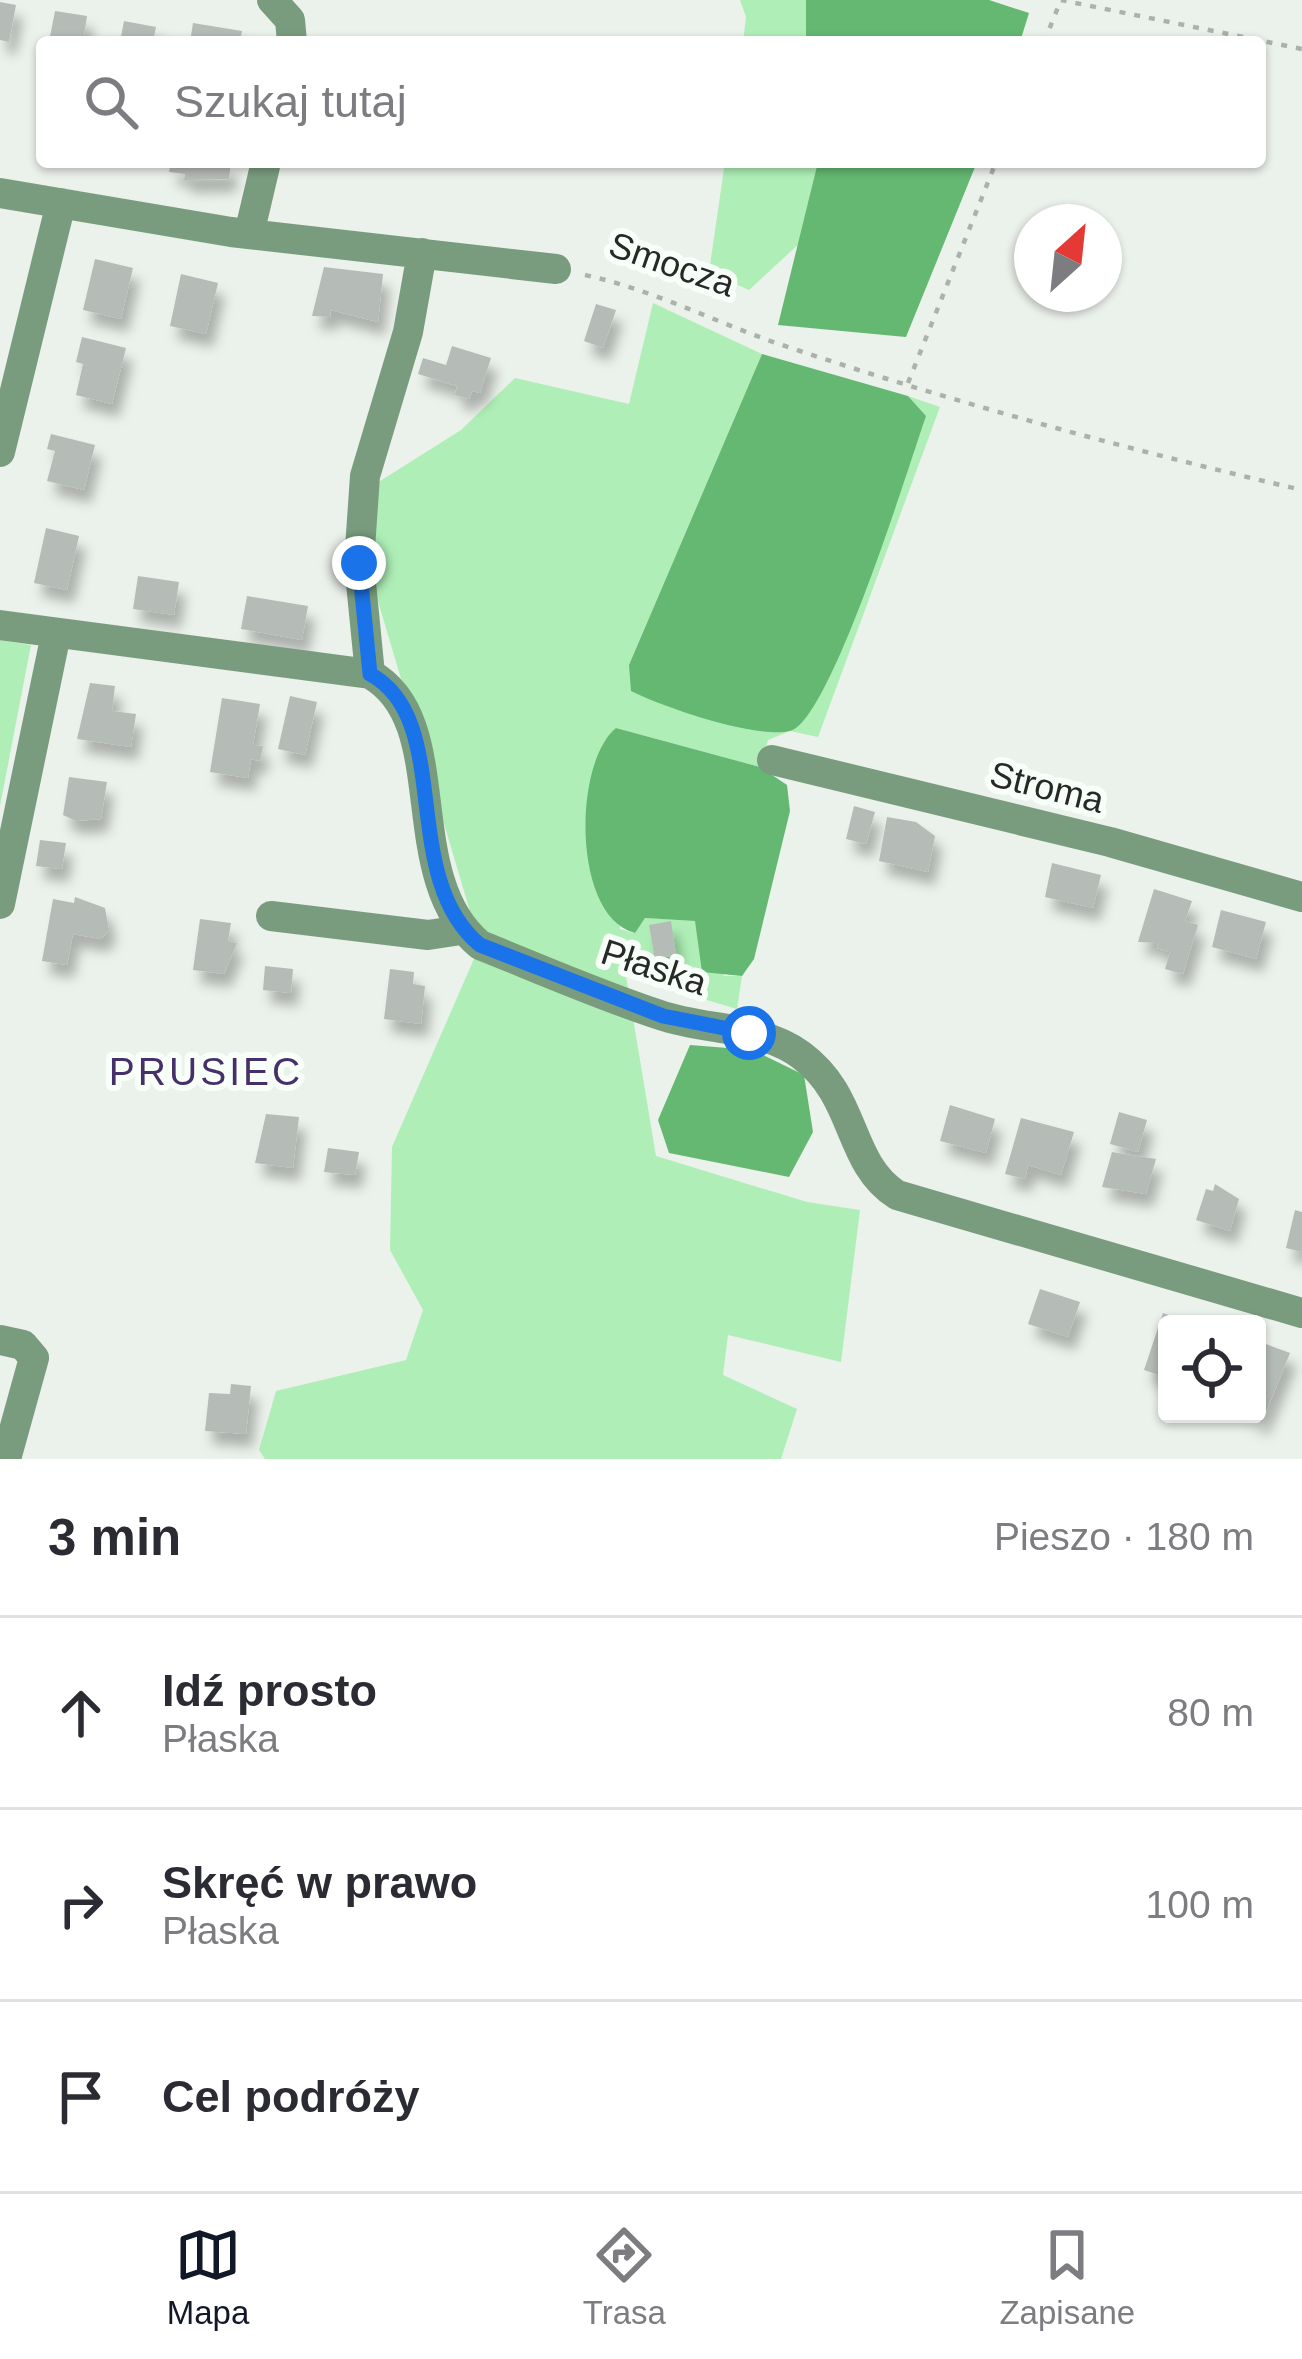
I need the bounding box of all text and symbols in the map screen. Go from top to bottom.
search box [36,36,1266,168]
icon: search [78,69,144,135]
text: Szukaj tutaj [174,76,407,127]
north arrow [1014,204,1122,312]
street label: Smocza [604,223,741,305]
route end [332,536,386,590]
street label: Stroma [986,753,1109,821]
street label: Płaska [596,931,713,1003]
route start [722,1006,776,1060]
district label: PRUSIEC [109,1050,303,1093]
map controls [1158,1315,1266,1423]
button: locate [1158,1315,1266,1423]
text: 3 min [48,1509,181,1566]
text: Pieszo · 180 m [994,1515,1254,1558]
text: Idź prosto [162,1665,377,1716]
icon: ahead [48,1680,114,1746]
text: 80 m [1167,1691,1254,1734]
text: Płaska [162,1717,279,1760]
text: Skręć w prawo [162,1857,477,1908]
icon: right [48,1872,114,1938]
text: 100 m [1146,1883,1254,1926]
text: Płaska [162,1909,279,1952]
icon: arrive [48,2064,114,2130]
text: Cel podróży [162,2071,420,2122]
tab: Mapa [167,2222,249,2332]
tab: Trasa [583,2222,666,2332]
tab: Zapisane [999,2222,1135,2332]

